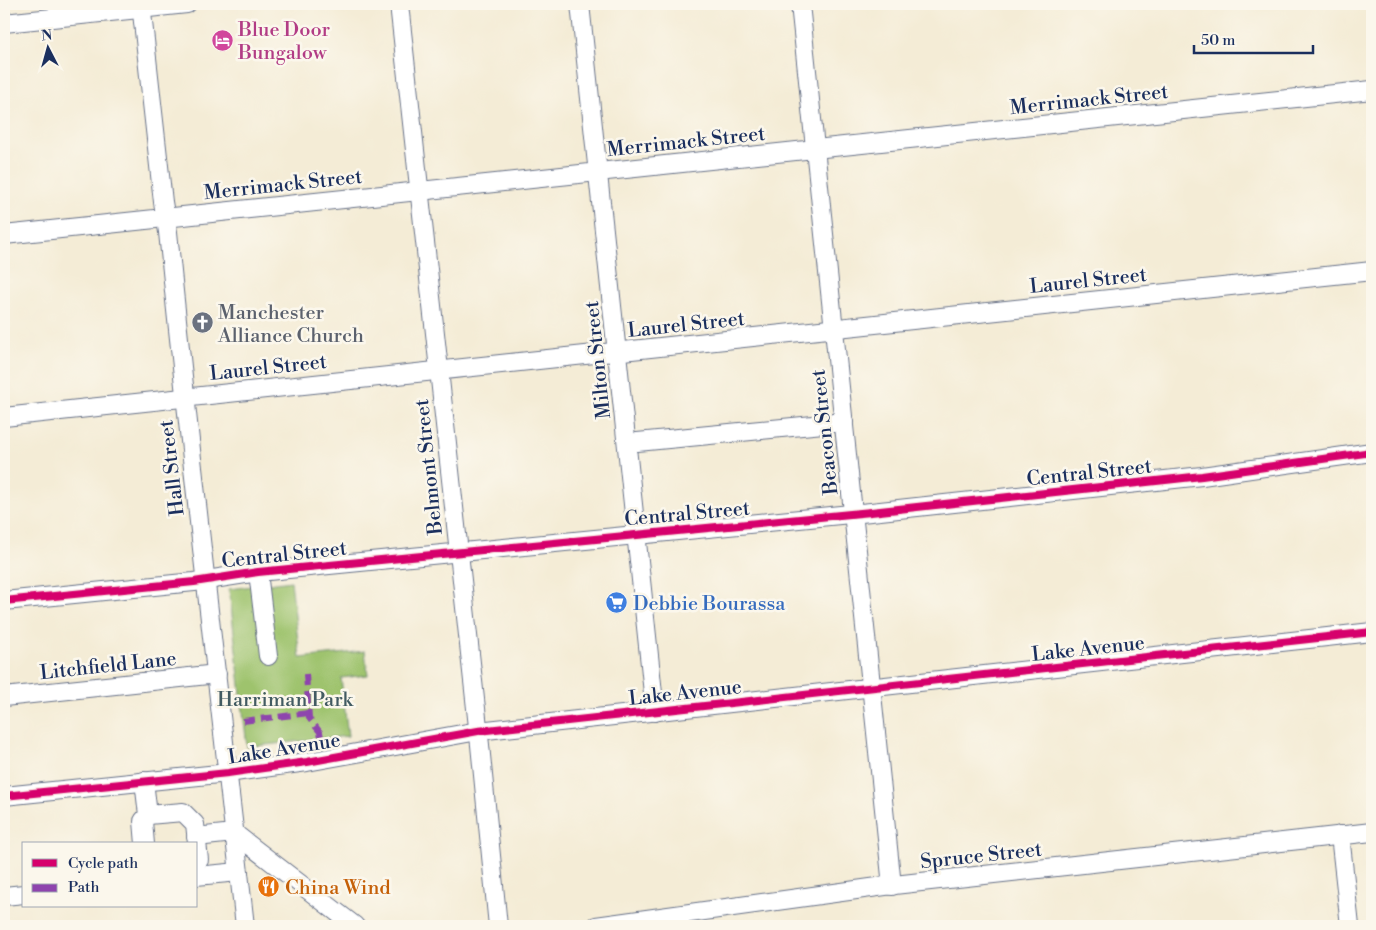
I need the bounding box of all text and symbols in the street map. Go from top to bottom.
place label: Blue Door Bungalow [237,18,331,66]
north arrow [22,22,72,72]
scale bar [1194,22,1312,54]
text: N [40,27,53,46]
hotel icon: Blue Door Bungalow [210,29,234,53]
text: 50 m [1201,31,1235,50]
street label: Merrimack Street [1009,80,1170,121]
street label: Merrimack Street [606,122,767,163]
street label: Merrimack Street [203,165,364,206]
street label: Laurel Street [1028,263,1148,300]
street label: Milton Street [580,300,617,420]
place label: Manchester Alliance Church [217,301,364,349]
street label: Laurel Street [626,307,746,344]
church icon: Manchester Alliance Church [190,311,214,335]
street label: Laurel Street [208,350,328,387]
street label: Beacon Street [806,368,845,497]
street label: Belmont Street [410,398,449,537]
street label: Hall Street [154,418,191,517]
street label: Central Street [1025,454,1153,493]
street label: Central Street [623,497,751,532]
street label: Central Street [220,536,348,575]
supermarket icon: Debbie Bourassa [605,591,629,615]
place label: Debbie Bourassa [633,592,786,617]
street label: Lake Avenue [1030,631,1146,668]
street label: Litchfield Lane [39,647,178,686]
street label: Lake Avenue [627,675,743,712]
park label: Harriman Park [217,688,355,713]
street label: Lake Avenue [226,728,342,771]
street label: Spruce Street [919,838,1043,875]
legend [22,842,198,908]
text: Cycle path [68,854,138,873]
restaurant icon: China Wind [257,875,281,899]
place label: China Wind [285,876,391,901]
text: Path [68,878,100,897]

